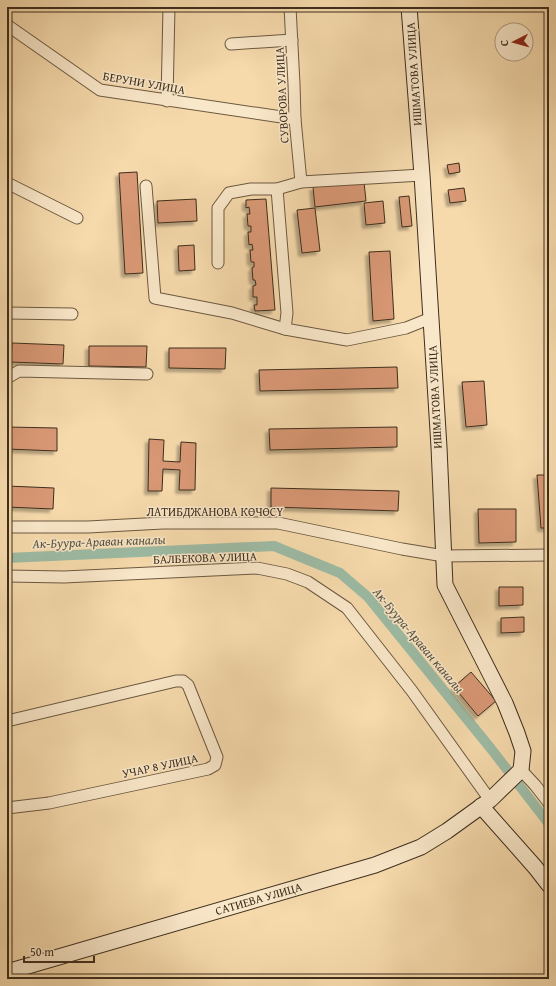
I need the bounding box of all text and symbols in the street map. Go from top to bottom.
street label: ИШМАТОВА УЛИЦА [401,21,426,126]
north arrow [494,22,534,62]
text: С [496,39,512,47]
street label: СУВОРОВА УЛИЦА [270,46,293,144]
street label: БЕРУНИ УЛИЦА [102,67,187,98]
street label: ИШМАТОВА УЛИЦА [423,344,446,449]
street label: ЛАТИБДЖАНОВА КӨЧӨСҮ [146,503,284,520]
water label: Ак-Буура-Араван каналы [31,530,166,553]
street label: БАЛБЕКОВА УЛИЦА [153,547,258,568]
water label: Ак-Буура-Араван каналы [368,582,469,697]
street label: УЧАР 8 УЛИЦА [120,749,200,782]
street label: САТИЕВА УЛИЦА [213,878,304,919]
scale bar [24,938,94,964]
text: 50 m [30,943,54,960]

